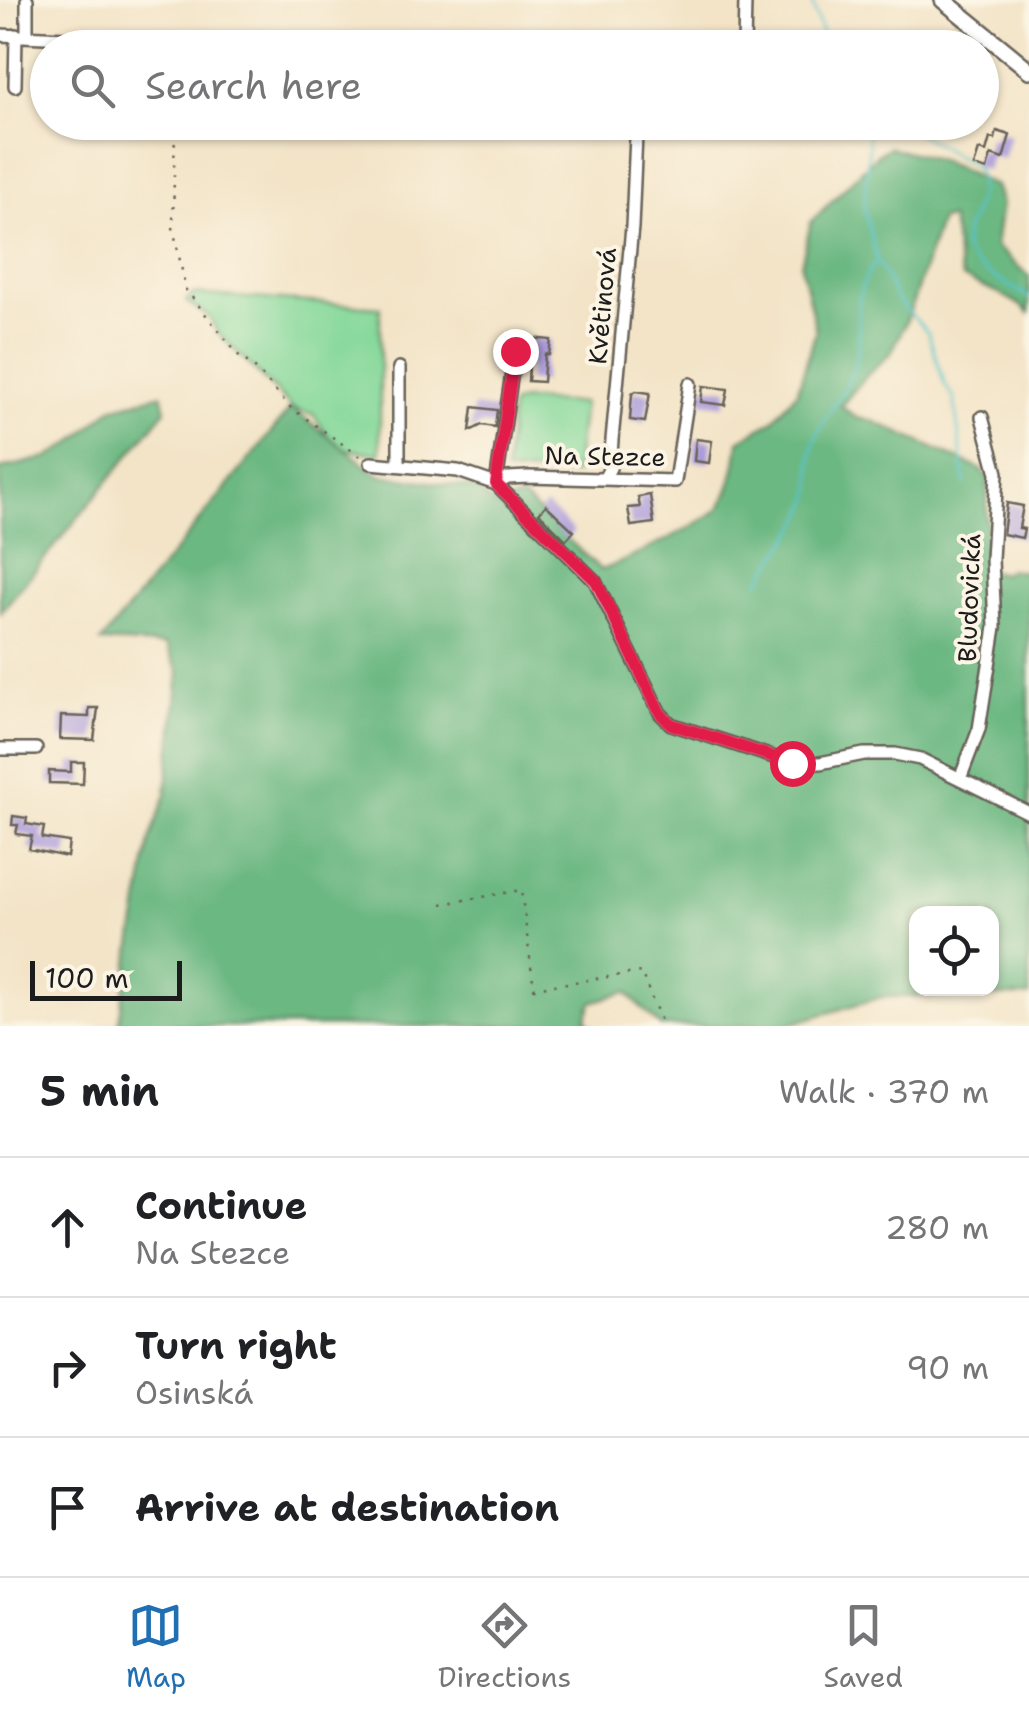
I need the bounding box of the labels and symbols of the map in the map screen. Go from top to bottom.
street label: Květinová [580,246,624,366]
route end [493,329,539,375]
street label: Na Stezce [544,438,666,474]
street label: Bludovická [950,533,988,663]
route start [770,741,816,787]
scale bar [30,956,182,1000]

